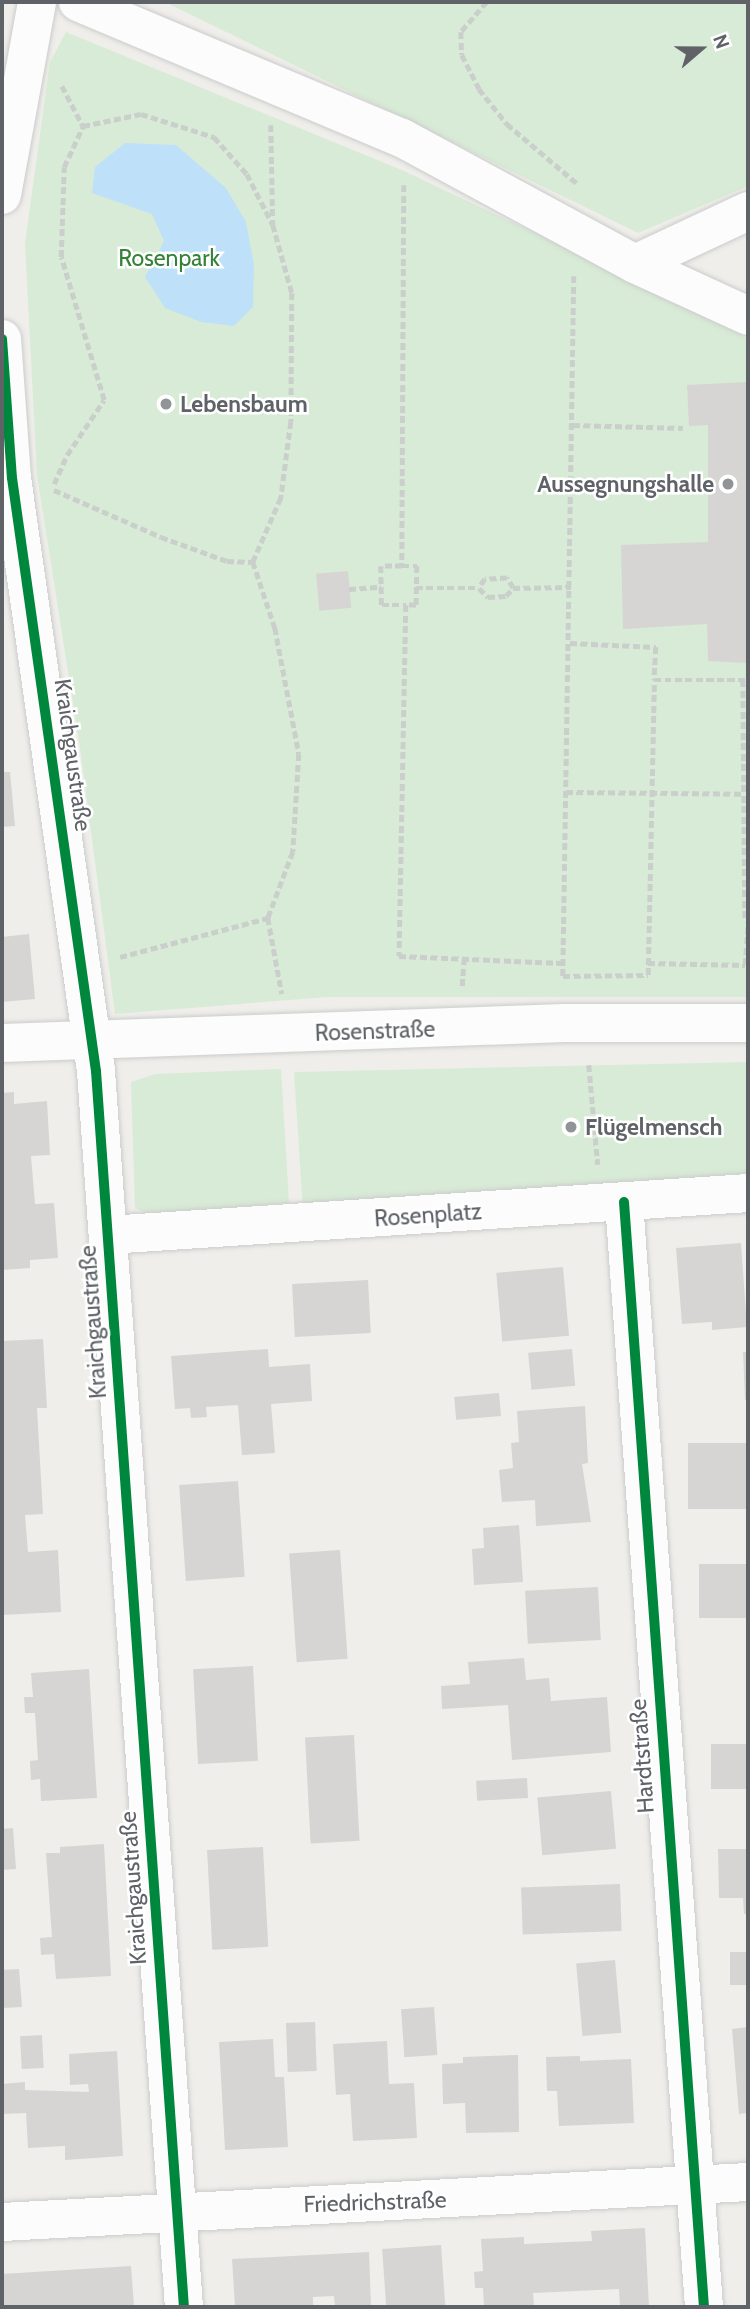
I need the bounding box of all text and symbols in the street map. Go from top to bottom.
north arrow [666,14,736,84]
text: N [708,31,734,52]
park label: Rosenpark [118,244,220,272]
place label: Lebensbaum [180,390,308,418]
marker: Lebensbaum [158,396,174,412]
place label: Aussegnungshalle [537,470,714,498]
marker: Aussegnungshalle [720,476,736,492]
street label: Kraichgaustraße [49,677,97,833]
street label: Rosenstraße [314,1015,436,1047]
place label: Flügelmensch [585,1113,722,1141]
marker: Flügelmensch [563,1119,579,1135]
street label: Rosenplatz [373,1197,483,1233]
street label: Kraichgaustraße [74,1244,112,1400]
street label: Hardtstraße [624,1698,660,1814]
street label: Kraichgaustraße [114,1810,152,1966]
street label: Friedrichstraße [303,2186,447,2218]

